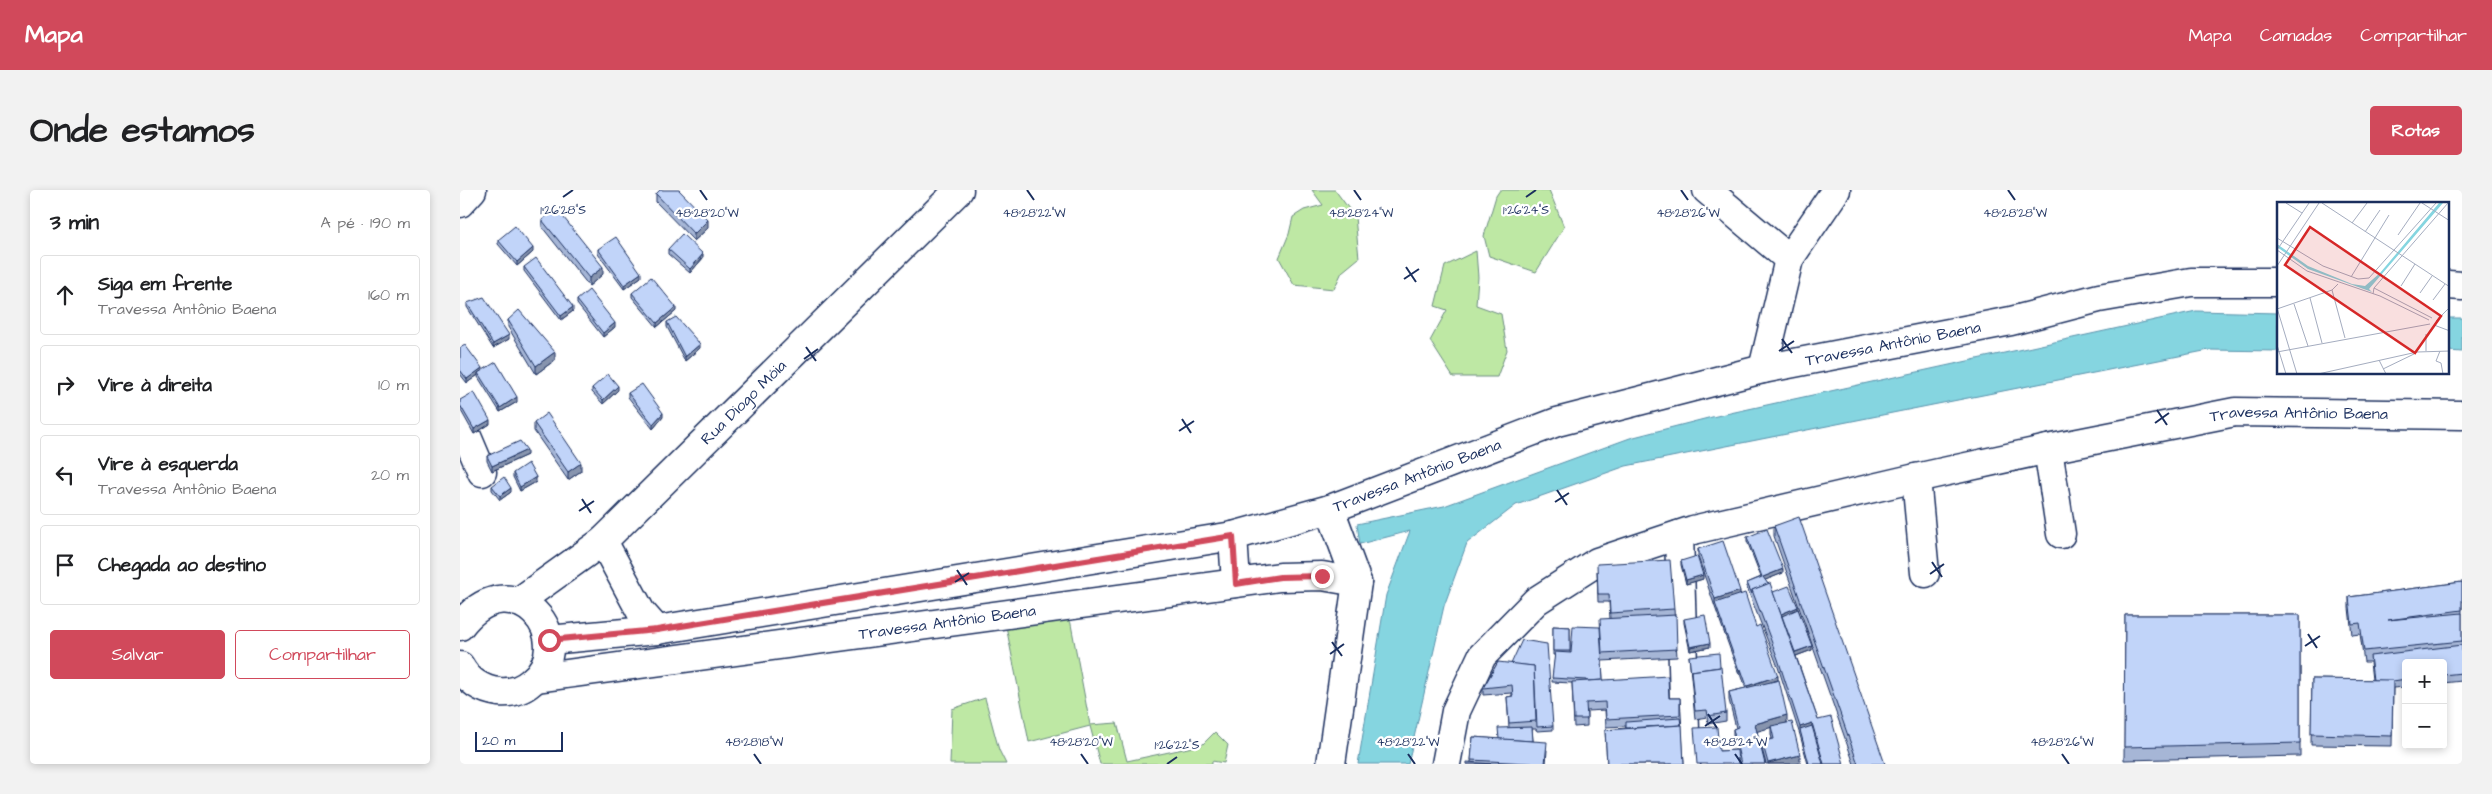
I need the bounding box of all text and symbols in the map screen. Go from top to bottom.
text: Mapa [25,18,83,52]
text: Mapa [2188,23,2232,48]
text: Camadas [2260,23,2332,48]
text: Compartilhar [2360,23,2467,48]
text: Onde estamos [30,106,255,155]
button: Rotas [2370,106,2462,155]
text: 1°26'28"S [540,202,586,219]
text: 1°26'24"S [1503,202,1549,219]
inset map [2277,202,2450,375]
text: 48°28'20"W [675,205,740,222]
text: 48°28'22"W [1002,205,1066,222]
text: 48°28'24"W [1329,205,1394,222]
text: 48°28'26"W [1656,205,1721,222]
text: 48°28'28"W [1983,205,2048,222]
text: 3 min [50,208,99,237]
text: A pé · 190 m [321,212,410,234]
text: Siga em frente [98,271,232,298]
icon: ahead [51,281,79,309]
text: 160 m [368,284,409,306]
text: Travessa Antônio Baena [98,298,276,320]
street label: Travessa Antônio Baena [1803,316,1983,372]
street label: Rua Diogo Móia [696,355,791,450]
icon: right [51,371,79,399]
text: Vire à direita [98,372,212,399]
text: 10 m [378,374,409,396]
street label: Travessa Antônio Baena [2208,401,2388,428]
street label: Travessa Antônio Baena [1330,433,1504,518]
text: Vire à esquerda [98,451,238,478]
icon: left [51,461,79,489]
text: 20 m [371,464,409,486]
text: Travessa Antônio Baena [98,478,276,500]
icon: arrive [51,551,79,579]
text: Chegada ao destino [98,552,266,579]
route end [1311,565,1334,588]
street label: Travessa Antônio Baena [857,599,1037,645]
route start [538,629,561,652]
button: Salvar [50,630,225,679]
button: Compartilhar [235,630,410,679]
map controls [2402,659,2447,749]
button: + [2402,659,2447,704]
button: − [2402,704,2447,749]
scale bar [475,729,562,752]
text: 20 m [482,731,515,751]
text: 48°28'18"W [725,734,784,751]
text: 48°28'20"W [1049,734,1114,751]
text: 48°28'22"W [1376,734,1440,751]
text: 48°28'24"W [1703,734,1768,751]
text: 48°28'26"W [2030,734,2095,751]
text: 1°26'22"S [1155,737,1200,754]

